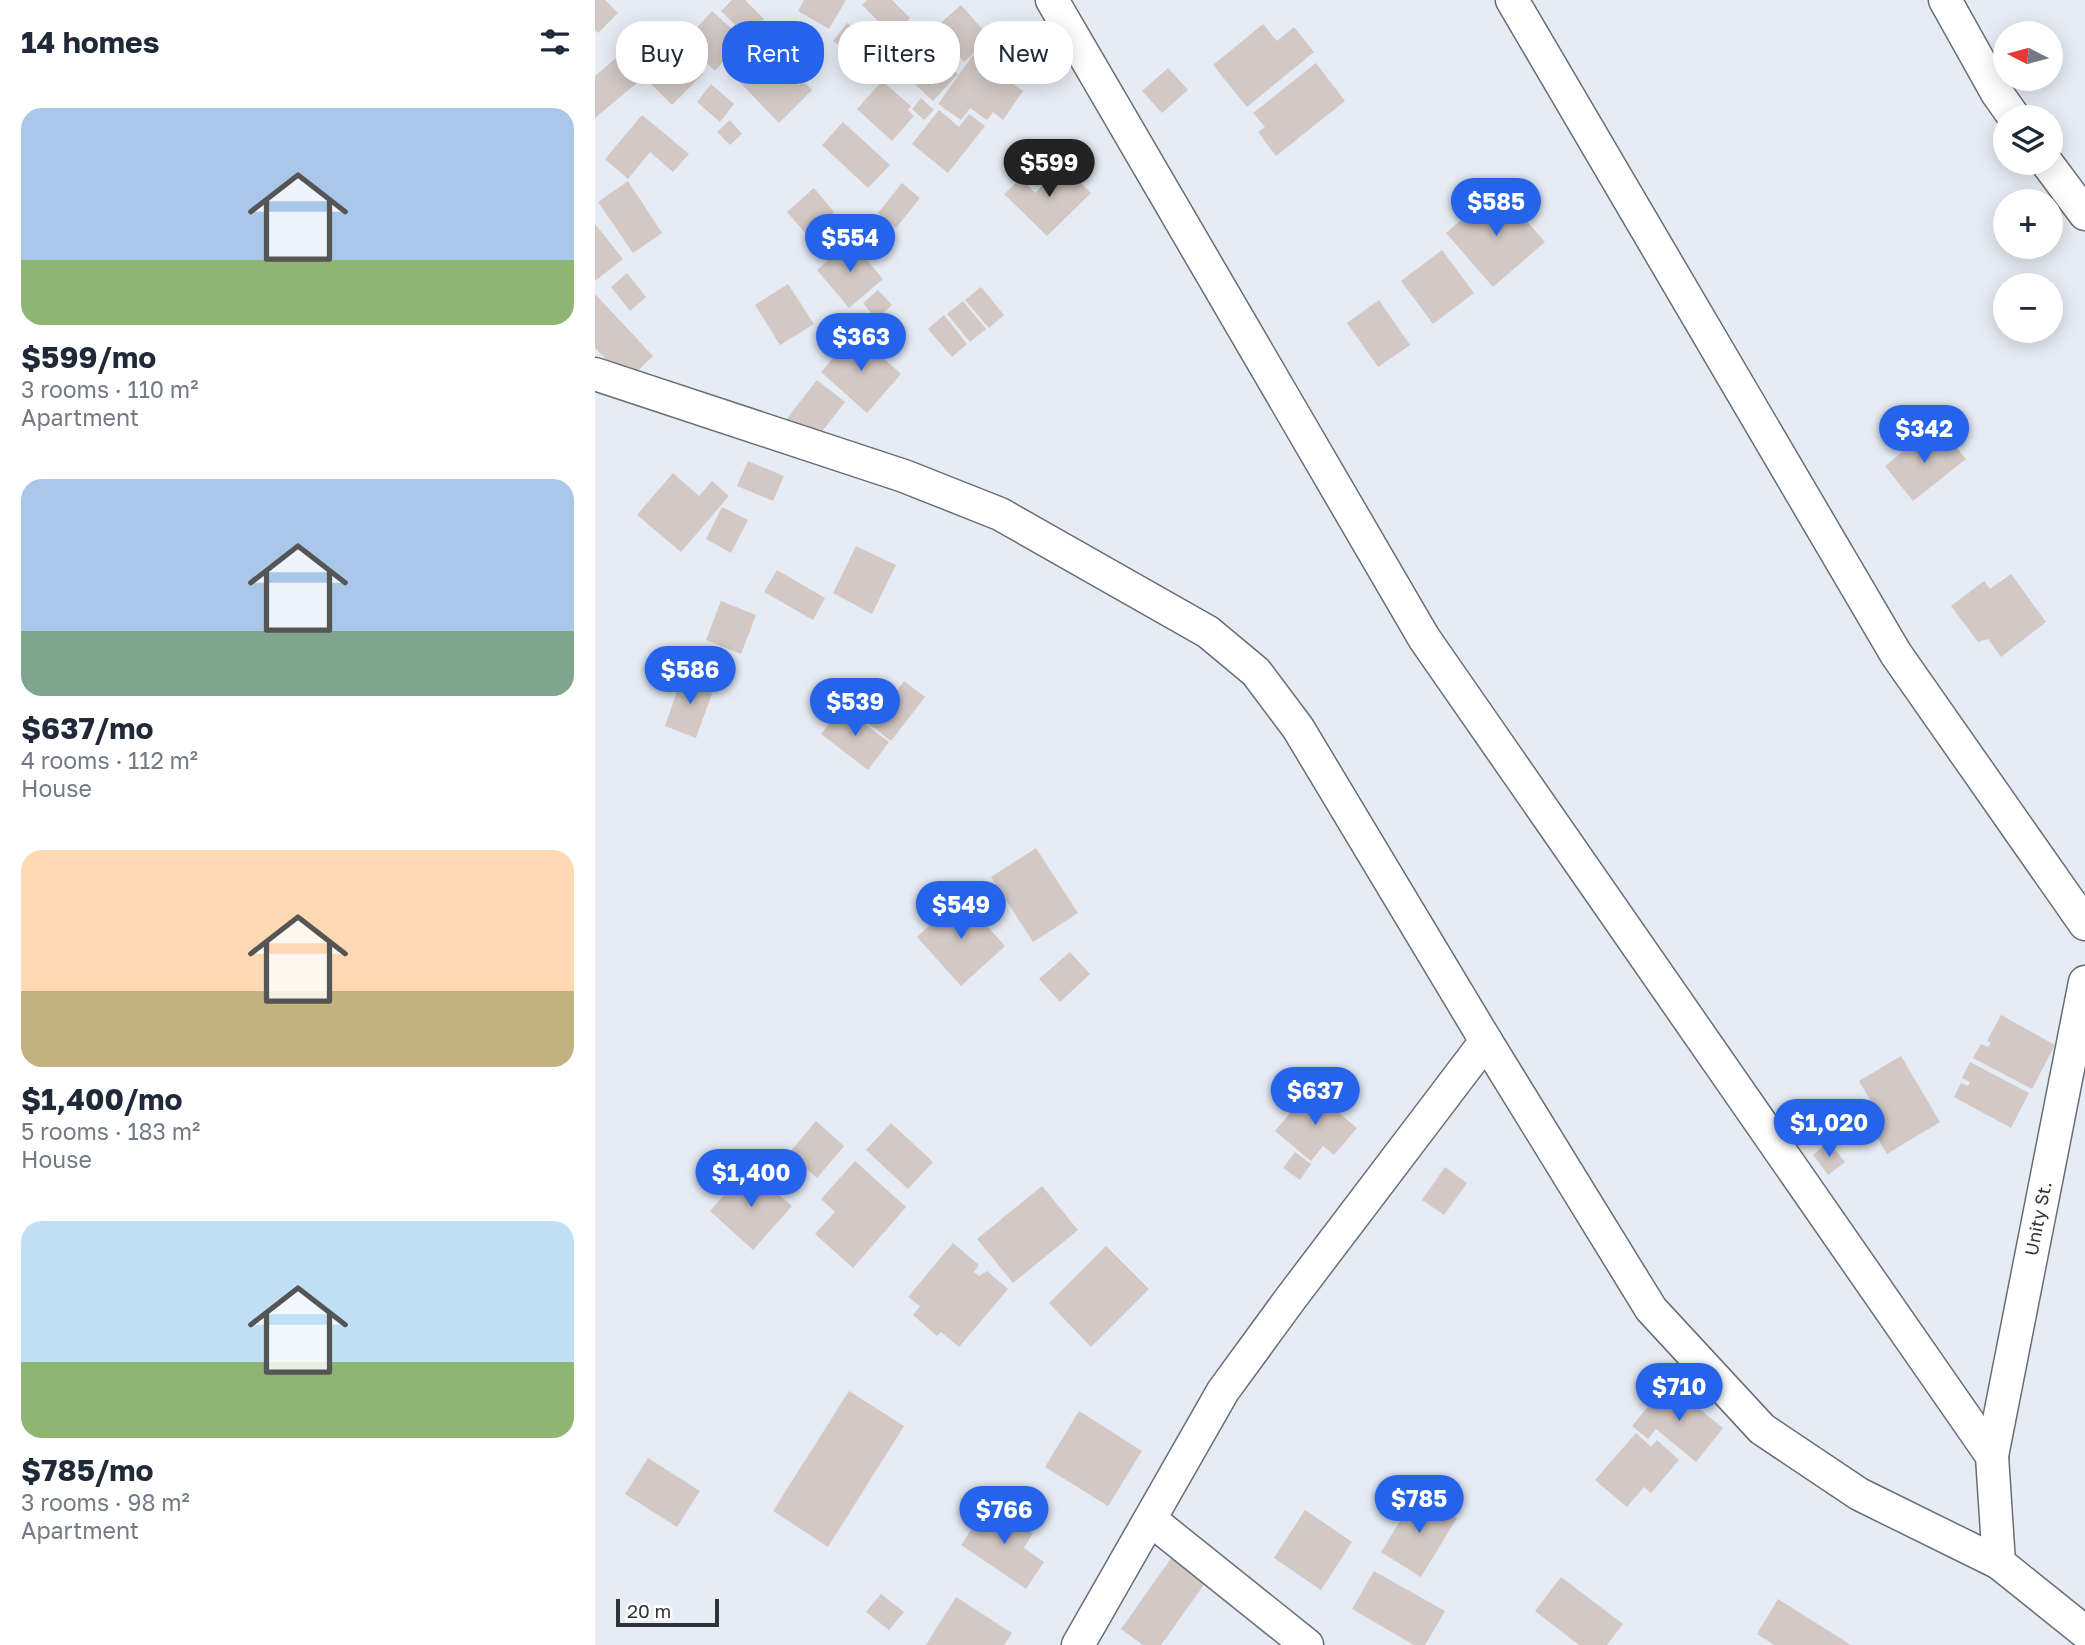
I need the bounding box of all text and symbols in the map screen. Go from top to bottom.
chip: Buy [616,21,708,84]
chip: Rent [722,21,824,84]
chip: Filters [838,21,960,84]
chip: New [974,21,1073,84]
north arrow [1993,21,2063,91]
map controls [1993,21,2063,343]
icon: filters [536,23,574,61]
text: 14 homes [21,24,160,60]
button: layers [1993,105,2063,175]
pin: $599 [1008,140,1090,199]
text: $599 [1020,148,1078,176]
icon: home [235,154,361,280]
pin: $585 [1455,178,1537,238]
text: $585 [1467,187,1525,215]
button: + [1993,189,2063,259]
pin: $554 [809,215,891,274]
text: $554 [821,223,879,251]
button: − [1993,273,2063,343]
pin: $363 [820,314,902,373]
text: $363 [832,322,890,350]
text: $599/mo [21,339,156,375]
text: 3 rooms · 110 m² [21,375,198,403]
text: Apartment [21,403,139,431]
pin: $342 [1883,406,1965,465]
text: $342 [1895,414,1953,442]
icon: home [235,525,361,651]
pin: $586 [649,646,731,706]
text: $586 [661,655,719,683]
pin: $539 [814,678,896,738]
text: $539 [826,687,884,715]
text: $637/mo [21,710,153,746]
text: 4 rooms · 112 m² [21,746,198,774]
text: House [21,774,92,802]
pin: $549 [920,881,1002,941]
text: $549 [932,890,990,918]
icon: home [235,896,361,1022]
pin: $637 [1274,1068,1356,1127]
text: $637 [1287,1076,1343,1104]
text: $1,400/mo [21,1081,183,1117]
pin: $1,020 [1772,1100,1886,1159]
text: $1,020 [1790,1108,1868,1136]
text: 5 rooms · 183 m² [21,1117,200,1145]
text: House [21,1145,92,1173]
pin: $1,400 [694,1150,808,1209]
text: $1,400 [712,1158,790,1186]
street label: Unity St. [2020,1179,2056,1258]
icon: home [235,1267,361,1393]
pin: $710 [1638,1364,1720,1423]
text: $710 [1652,1372,1706,1400]
text: $785/mo [21,1452,154,1488]
pin: $785 [1378,1476,1460,1535]
text: $785 [1391,1484,1447,1512]
pin: $766 [963,1486,1045,1546]
text: 3 rooms · 98 m² [21,1488,190,1516]
text: $766 [975,1495,1033,1523]
text: Apartment [21,1516,139,1544]
scale bar [616,1596,719,1628]
text: 20 m [627,1599,671,1622]

